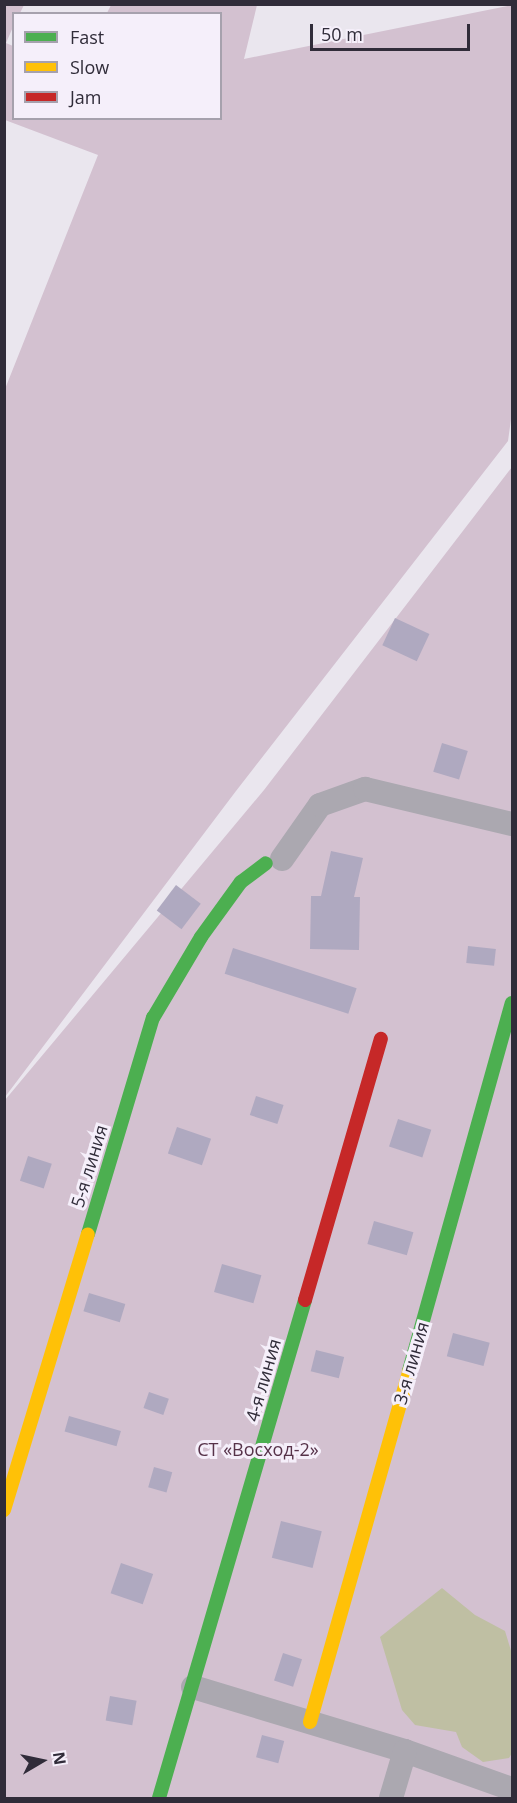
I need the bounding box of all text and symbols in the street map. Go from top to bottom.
legend [12,12,222,120]
scale bar [313,12,474,50]
text: 50 m [321,22,363,46]
text: Fast [70,25,104,49]
text: Slow [70,55,109,79]
text: Jam [70,85,102,109]
street label: 5-я линия [66,1122,112,1210]
street label: 3-я линия [389,1319,433,1407]
street label: 4-я линия [241,1336,285,1424]
park label: СТ «Восход-2» [197,1438,319,1460]
north arrow [12,1731,72,1791]
text: N [48,1750,72,1766]

